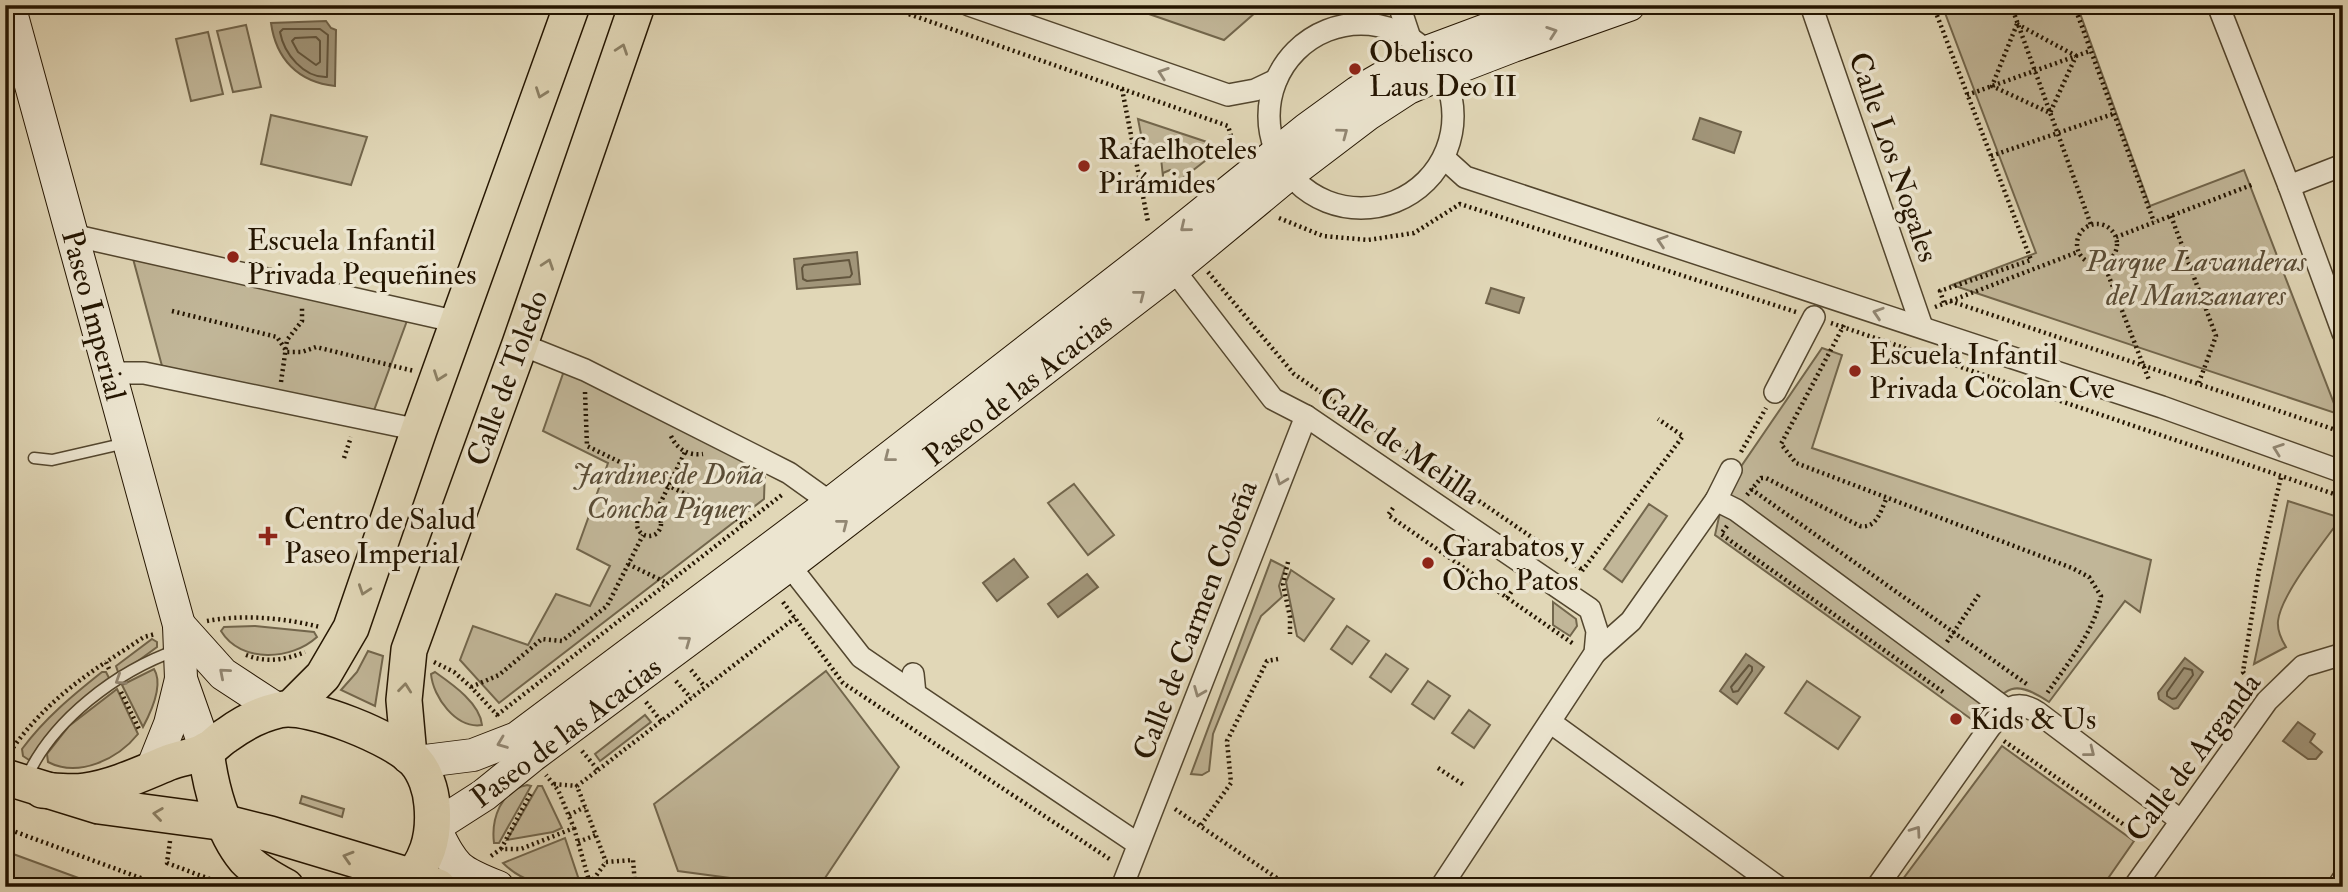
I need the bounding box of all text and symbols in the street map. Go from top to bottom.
one-way arrow [1546,26,1558,40]
place label: Obelisco Laus Deo II [1369,34,1517,105]
one-way arrow [614,43,628,55]
street label: Calle Los Nogales [1840,47,1947,267]
marker: Obelisco Laus Deo II [1347,61,1363,77]
one-way arrow [1158,67,1170,81]
one-way arrow [535,86,549,98]
one-way arrow [1336,129,1348,142]
place label: Rafaelhoteles Pirámides [1098,131,1257,202]
marker: Rafaelhoteles Pirámides [1076,158,1092,174]
one-way arrow [1180,219,1192,232]
place label: Escuela Infantil Privada Pequeñines [247,222,477,293]
street label: Paseo Imperial [53,226,134,405]
one-way arrow [1656,235,1668,250]
park label: Parque Lavanderas del Manzanares [2085,243,2307,314]
marker: Escuela Infantil Privada Pequeñines [225,249,241,265]
one-way arrow [540,258,554,270]
street label: Calle de Toledo [459,285,556,471]
one-way arrow [1132,291,1145,304]
street label: Paseo de las Acacias [917,304,1120,475]
one-way arrow [1872,306,1884,321]
place label: Escuela Infantil Privada Cocolan Cve [1869,336,2115,407]
marker: Escuela Infantil Privada Cocolan Cve [1847,363,1863,379]
one-way arrow [433,369,447,381]
street label: Calle de Melilla [1312,378,1488,513]
one-way arrow [2273,444,2285,458]
one-way arrow [885,449,897,462]
park label: Jardines de Doña Concha Piquer [572,456,764,527]
one-way arrow [1276,474,1290,486]
street label: Calle de Carmen Cobeña [1125,475,1266,765]
place label: Centro de Salud Paseo Imperial [284,501,476,572]
one-way arrow [835,519,848,532]
marker: Centro de Salud Paseo Imperial [258,526,278,546]
place label: Garabatos y Ocho Patos [1442,528,1585,599]
marker: Garabatos y Ocho Patos [1420,555,1436,571]
one-way arrow [358,584,372,596]
one-way arrow [678,637,691,650]
street label: Paseo de las Acacias [464,649,669,816]
street label: Calle de Arganda [2118,665,2269,849]
one-way arrow [219,669,232,681]
one-way arrow [114,671,127,684]
one-way arrow [397,682,412,693]
one-way arrow [1193,685,1207,697]
place label: Kids & Us [1970,701,2096,738]
marker: Kids & Us [1948,711,1964,727]
one-way arrow [497,735,509,749]
one-way arrow [2083,744,2095,757]
one-way arrow [152,806,164,821]
one-way arrow [1908,826,1921,839]
one-way arrow [342,851,354,866]

